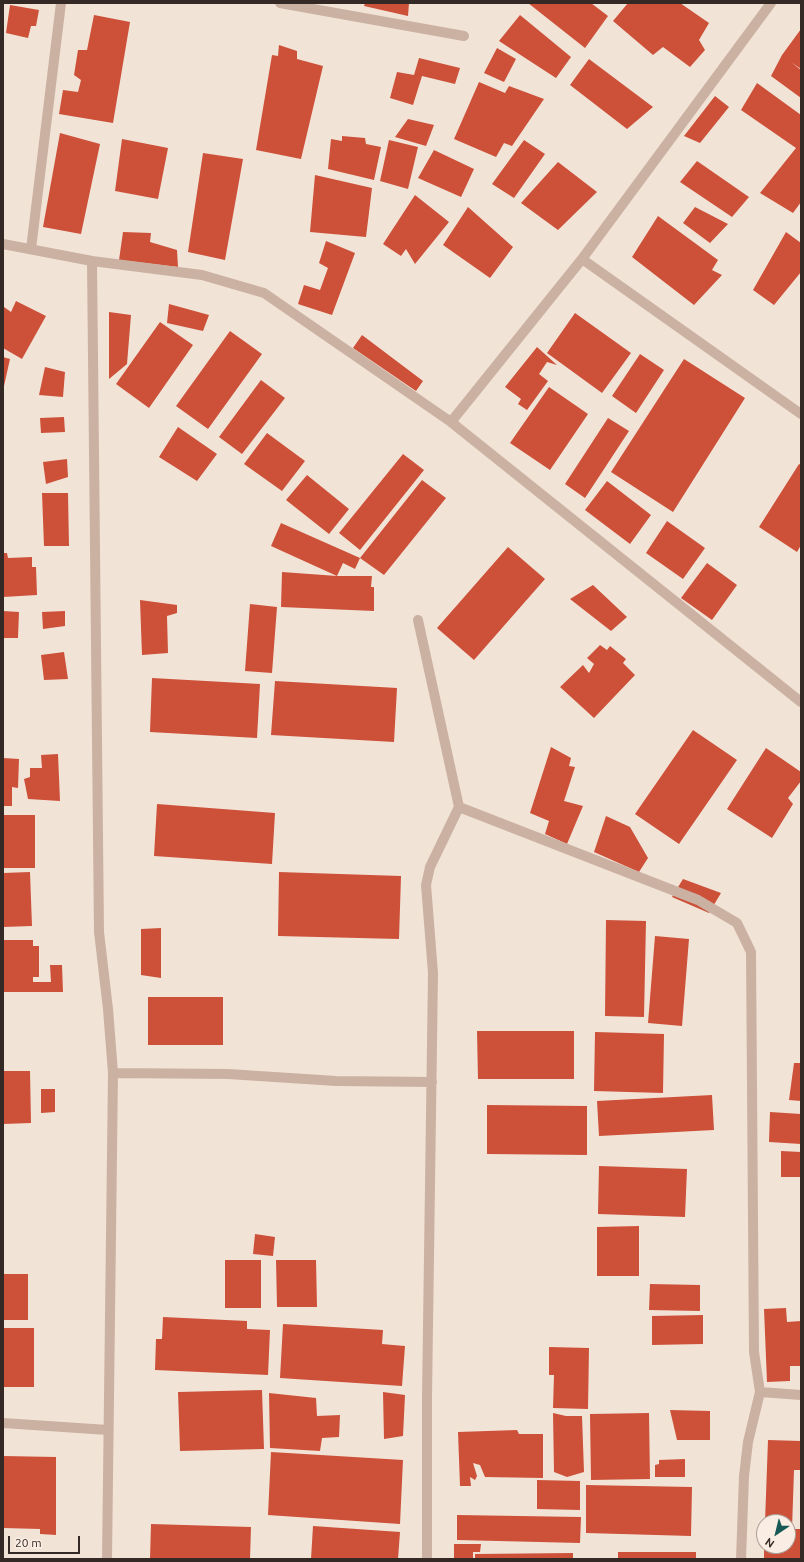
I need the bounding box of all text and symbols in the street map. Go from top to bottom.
north arrow [756,1514,796,1554]
scale bar [10,1528,82,1554]
text: 20 m [15,1536,42,1549]
text: N [763,1536,776,1550]

